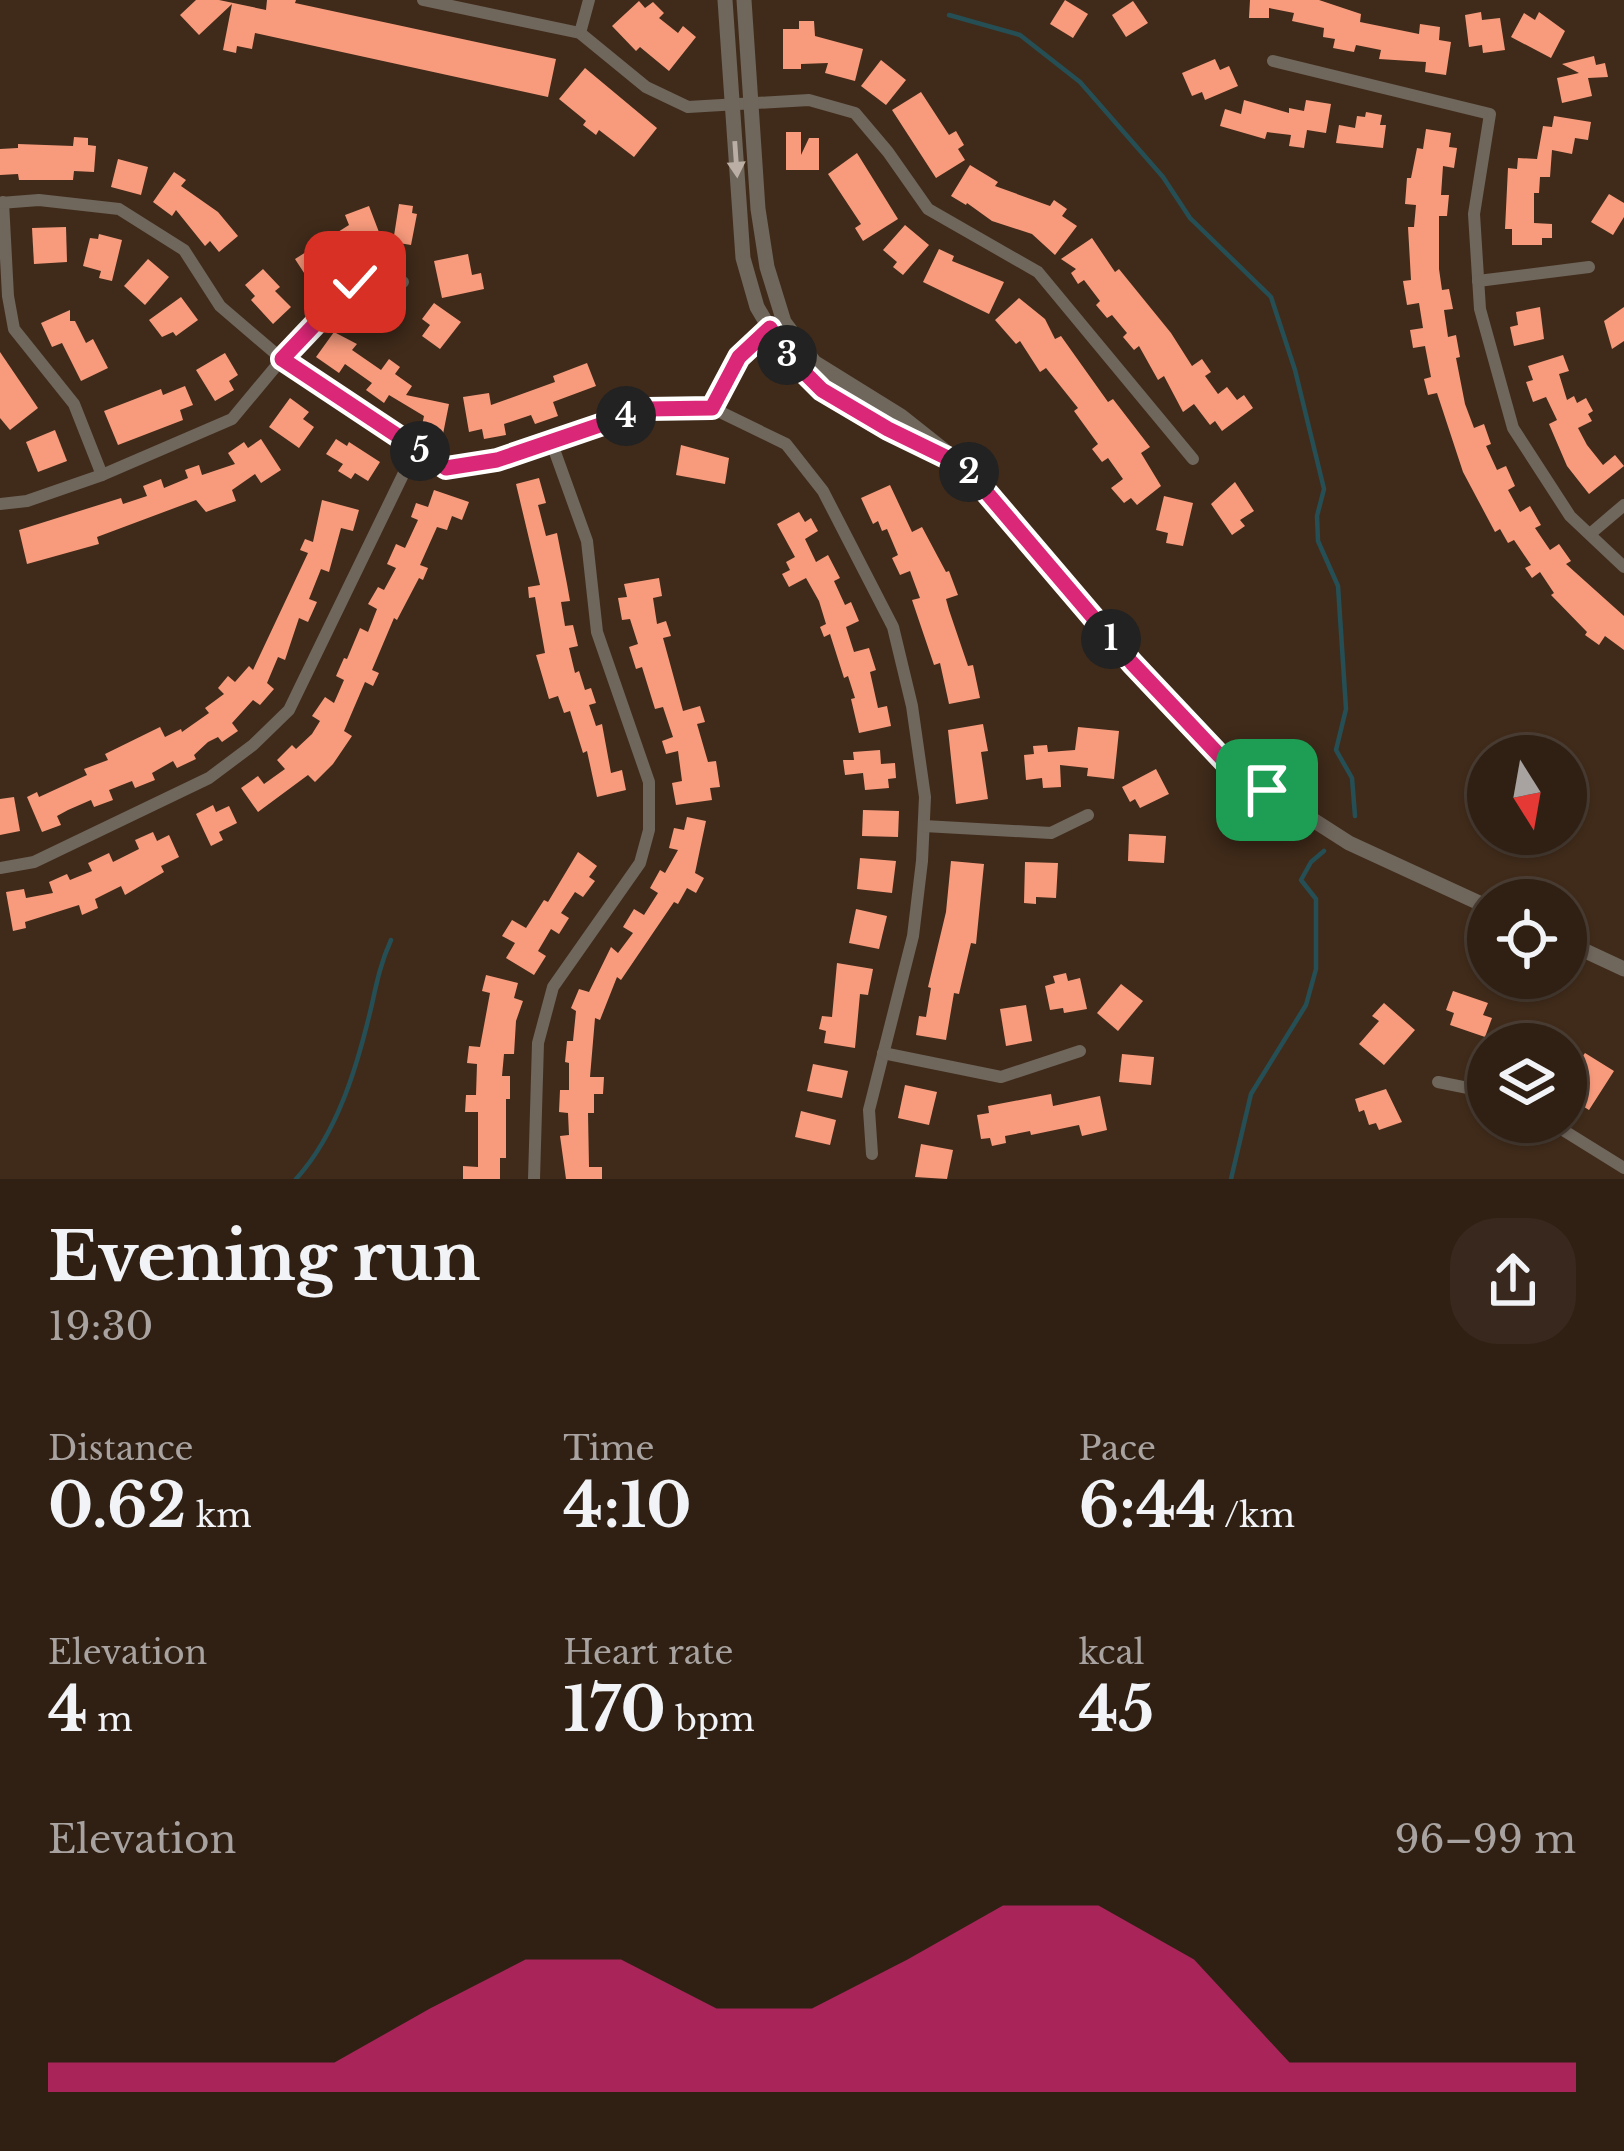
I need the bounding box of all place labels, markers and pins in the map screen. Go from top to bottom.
pin [304,231,406,333]
pin: 3 [757,325,817,385]
pin: 4 [596,386,656,446]
pin: 5 [390,421,450,481]
pin: 2 [939,442,999,502]
pin: 1 [1081,609,1141,669]
pin [1216,739,1318,841]

